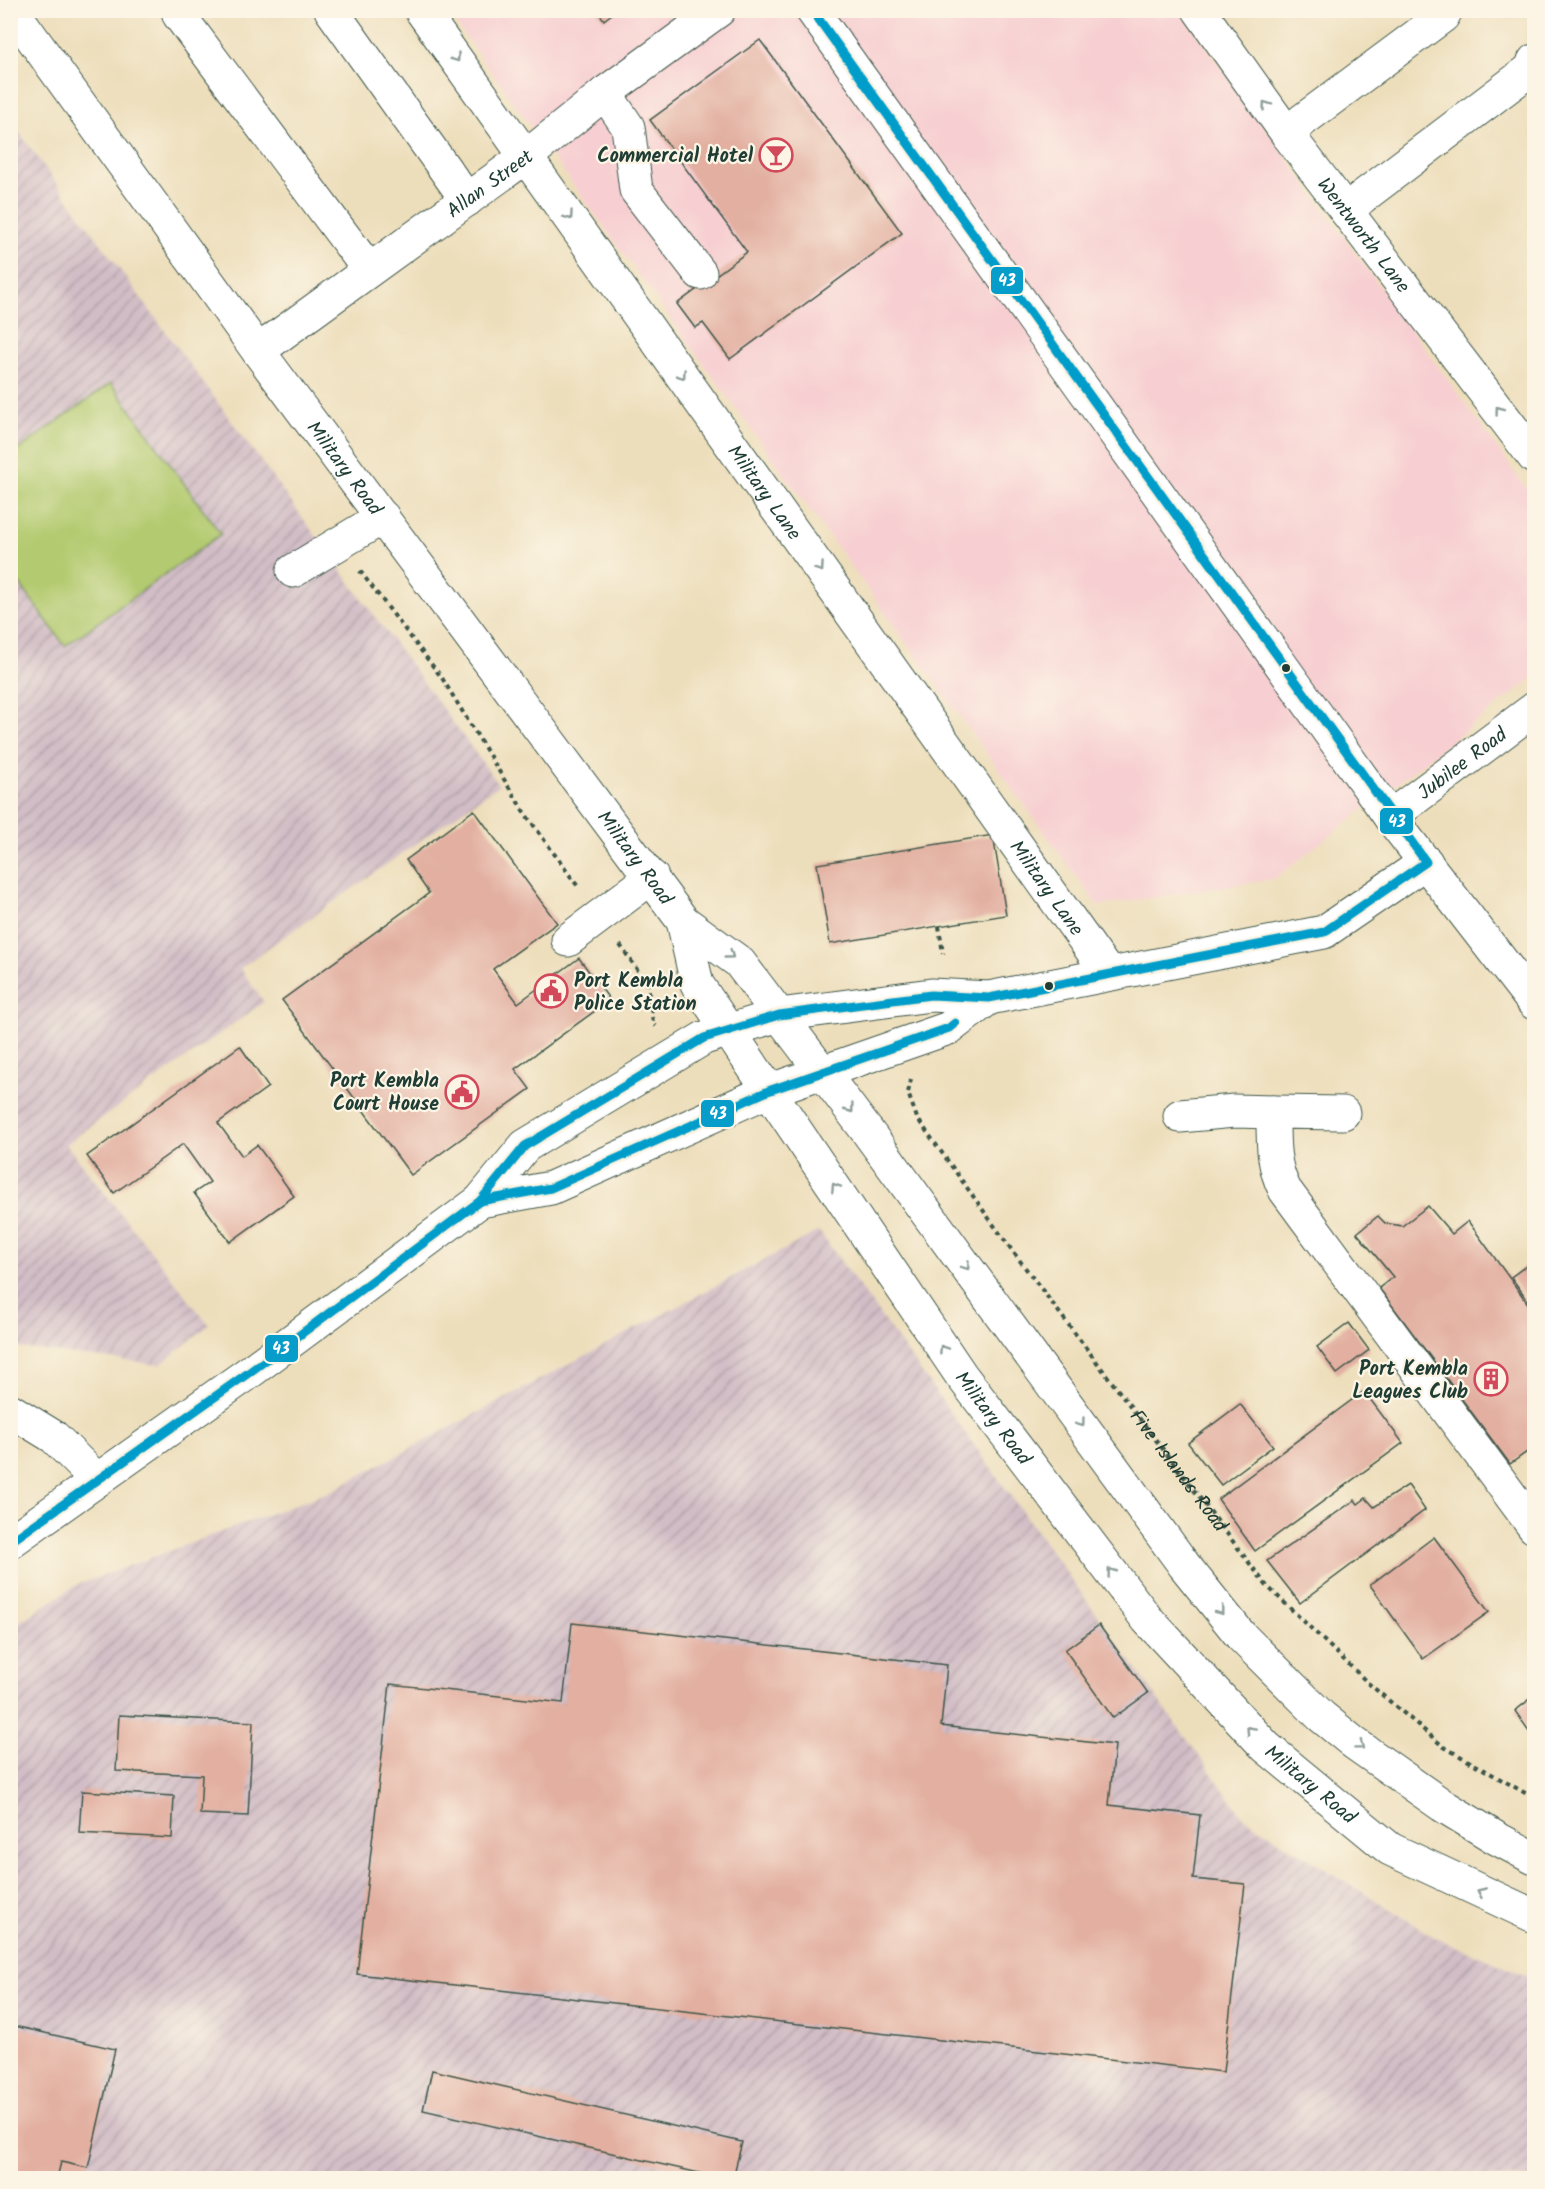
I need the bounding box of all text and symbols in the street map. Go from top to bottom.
one-way arrow [449,51,460,62]
one-way arrow [1262,100,1273,111]
bar icon: Commercial Hotel [758,137,794,173]
place label: Commercial Hotel [597,141,754,173]
street label: Allan Street [441,142,542,227]
street label: Wentworth Lane [1308,171,1417,301]
one-way arrow [562,210,573,221]
line badge: 43 [990,266,1024,295]
text: 43 [998,269,1016,294]
one-way arrow [675,369,686,380]
one-way arrow [1495,406,1506,417]
street label: Military Road [297,415,390,524]
street label: Military Lane [718,438,809,548]
one-way arrow [813,562,824,573]
unlabelled marker [1280,662,1292,674]
street label: Jubilee Road [1411,720,1516,809]
street label: Military Road [588,804,681,914]
line badge: 43 [1379,807,1414,835]
text: 43 [1388,810,1406,835]
street label: Military Lane [1000,834,1091,943]
one-way arrow [723,948,734,959]
place label: Port Kembla Police Station [574,966,697,1021]
public building icon: Port Kembla Police Station [533,973,569,1009]
unlabelled marker [1043,980,1055,992]
place label: Port Kembla Court House [330,1066,439,1121]
public building icon: Port Kembla Court House [444,1074,480,1110]
line badge: 43 [700,1099,735,1128]
text: 43 [709,1102,727,1127]
one-way arrow [843,1102,854,1113]
one-way arrow [831,1183,843,1193]
one-way arrow [958,1259,969,1270]
line badge: 43 [264,1334,299,1363]
text: 43 [272,1337,290,1362]
one-way arrow [940,1345,951,1356]
place label: Port Kembla Leagues Club [1352,1354,1468,1409]
building icon: Port Kembla Leagues Club [1473,1361,1509,1397]
street label: Military Road [945,1365,1039,1474]
street label: Five Islands Road [1120,1403,1235,1541]
one-way arrow [1073,1417,1084,1428]
one-way arrow [1107,1568,1118,1579]
one-way arrow [1213,1604,1224,1615]
one-way arrow [1246,1726,1257,1737]
street label: Military Road [1256,1738,1364,1834]
one-way arrow [1353,1739,1364,1750]
one-way arrow [1477,1887,1488,1899]

